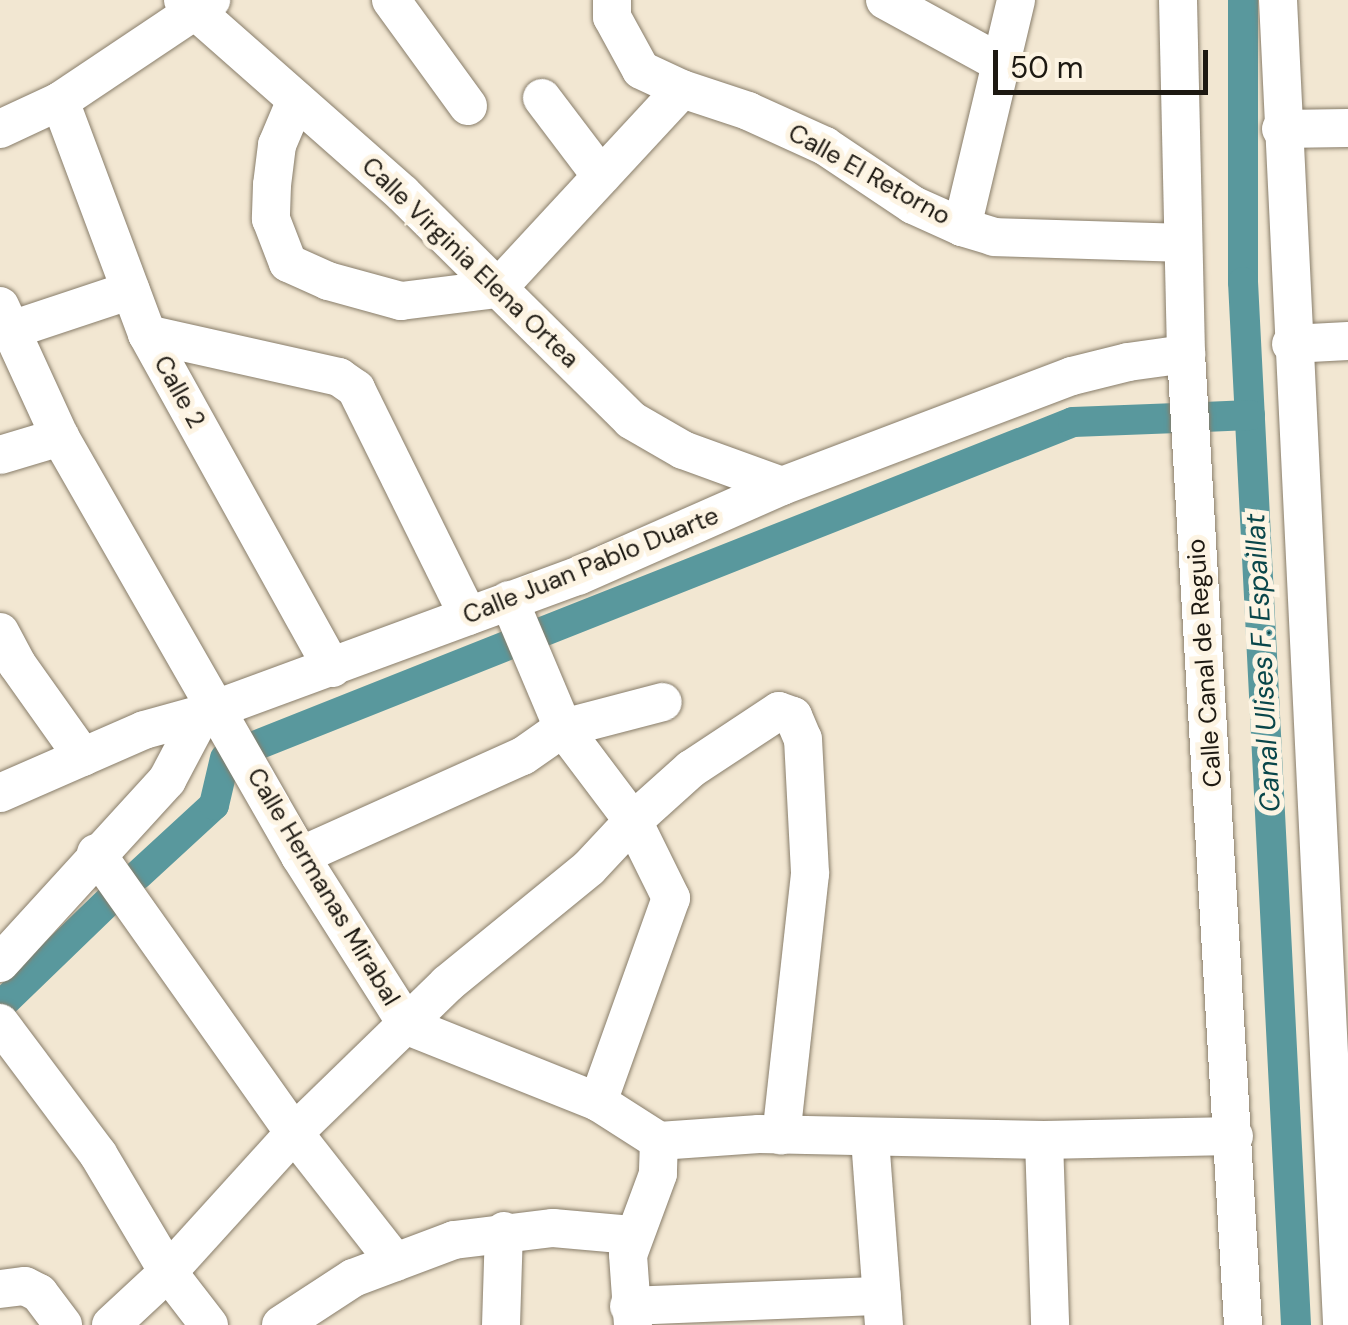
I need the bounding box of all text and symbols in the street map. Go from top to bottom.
scale bar [998,30,1213,92]
text: 50 m [1010,48,1084,87]
street label: Calle El Retorno [783,118,955,232]
street label: Calle Virginia Elena Ortea [355,151,585,375]
street label: Calle 2 [147,351,211,433]
street label: Calle Juan Pablo Duarte [459,501,723,631]
water label: Canal Ulises F. Espaillat [1238,513,1288,813]
street label: Calle Canal de Reguio [1181,538,1229,788]
street label: Calle Hermanas Mirabal [240,763,406,1011]

